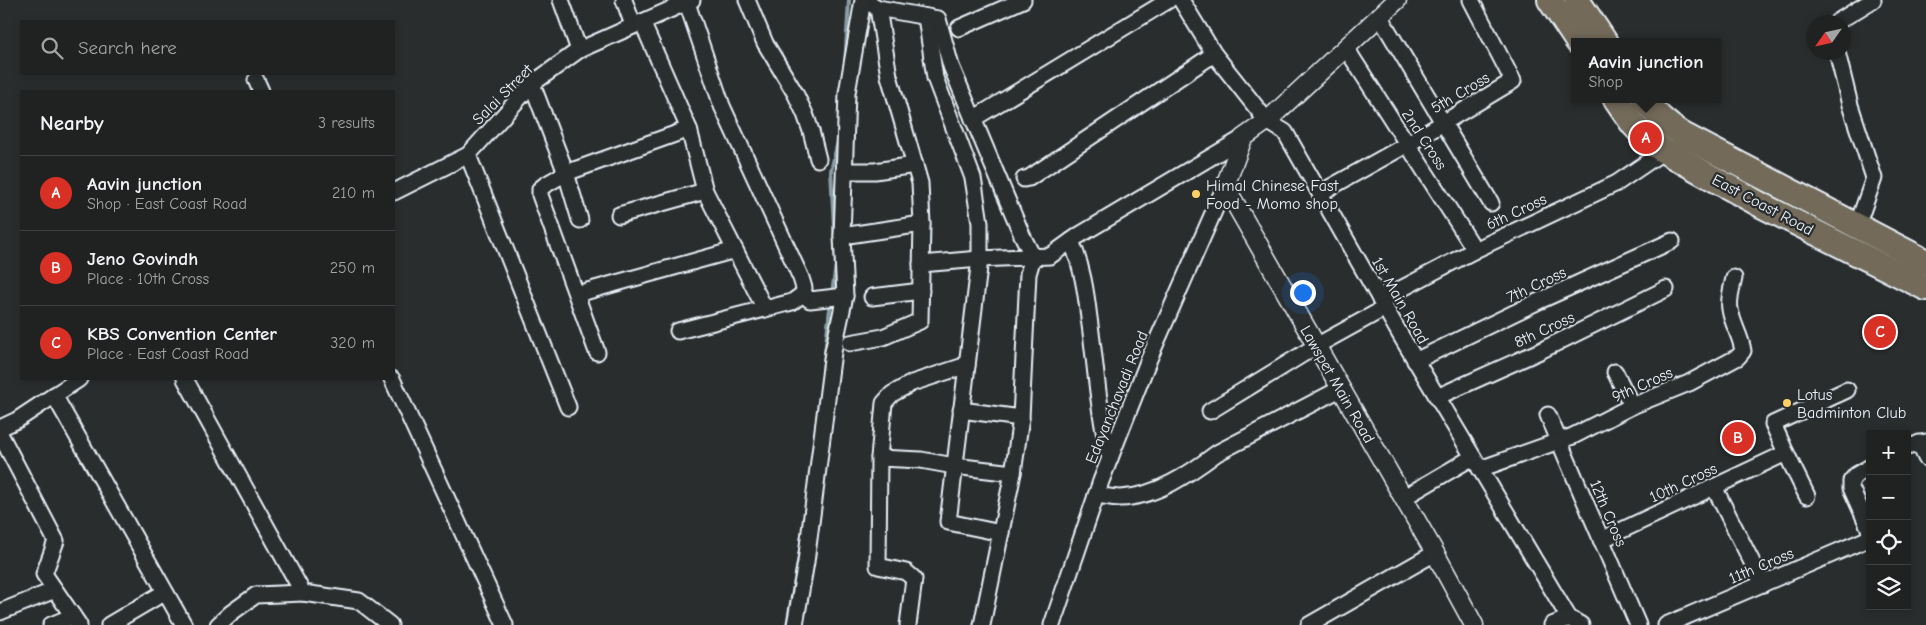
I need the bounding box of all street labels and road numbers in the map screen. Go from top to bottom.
street label: Salai Street [469,61,537,129]
street label: 5th Cross [1428,68,1493,117]
street label: 2nd Cross [1398,106,1451,174]
street label: East Coast Road [1709,171,1816,239]
street label: 6th Cross [1483,190,1550,234]
street label: 1st Main Road [1368,254,1432,347]
street label: 7th Cross [1504,263,1569,307]
street label: 8th Cross [1511,308,1578,352]
street label: Lawspet Main Road [1296,323,1378,446]
street label: Edayanchavadi Road [1082,328,1152,466]
street label: 9th Cross [1609,363,1676,406]
street label: 10th Cross [1647,459,1720,506]
street label: 12th Cross [1586,477,1630,550]
street label: 11th Cross [1726,544,1797,588]

